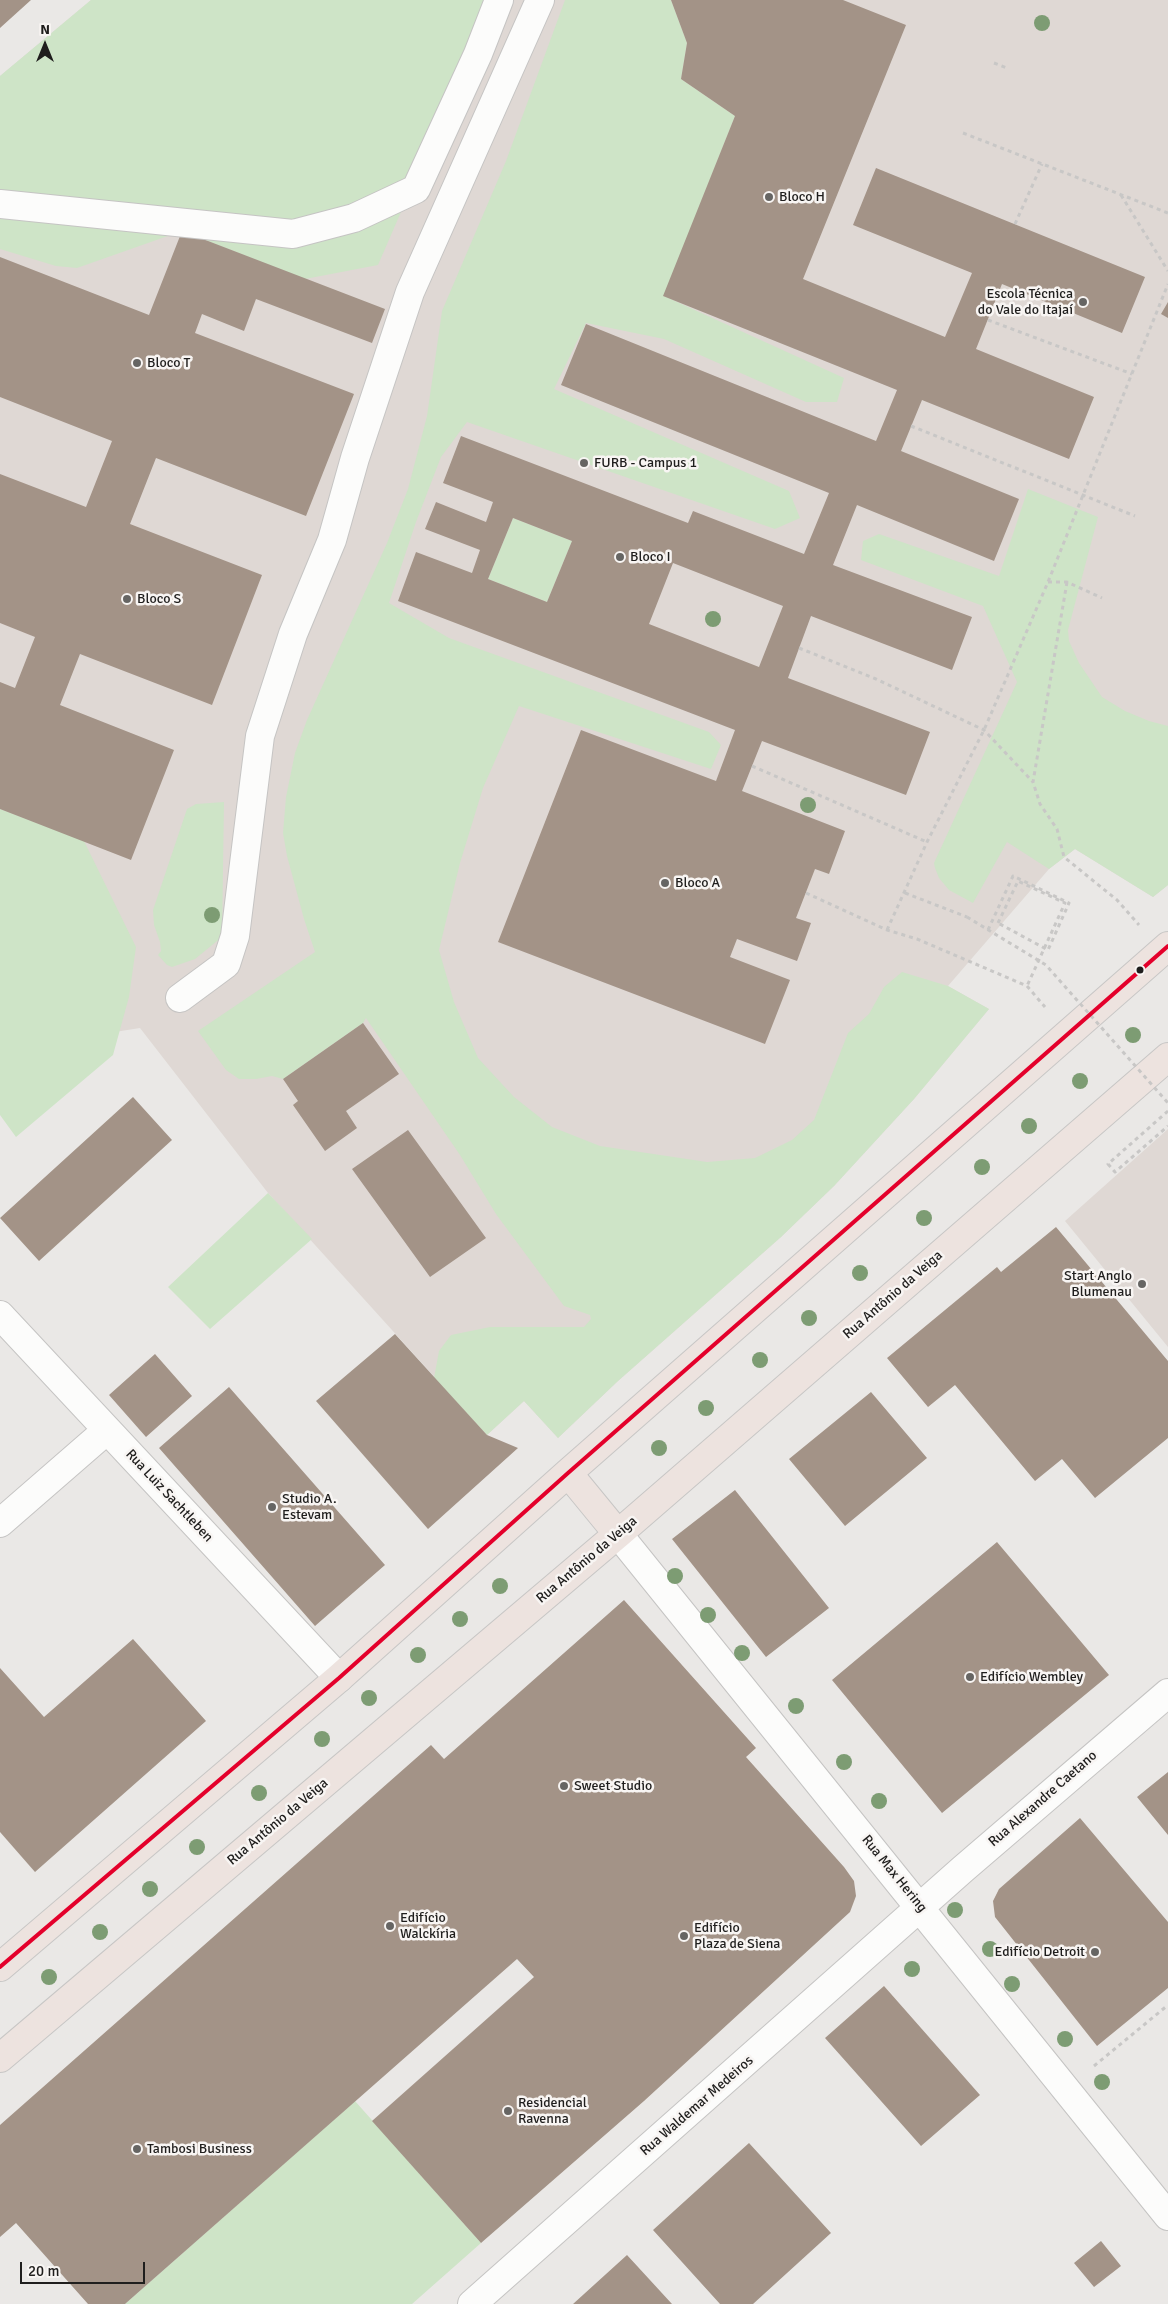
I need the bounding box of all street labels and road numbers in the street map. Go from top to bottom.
street label: Rua Antônio da Veiga [840,1247,946,1343]
street label: Rua Luiz Sachtleben [122,1446,216,1546]
street label: Rua Antônio da Veiga [533,1513,641,1607]
street label: Rua Alexandre Caetano [985,1747,1101,1851]
street label: Rua Antônio da Veiga [224,1775,332,1869]
street label: Rua Max Hering [858,1832,930,1916]
street label: Rua Waldemar Medeiros [637,2052,757,2160]

